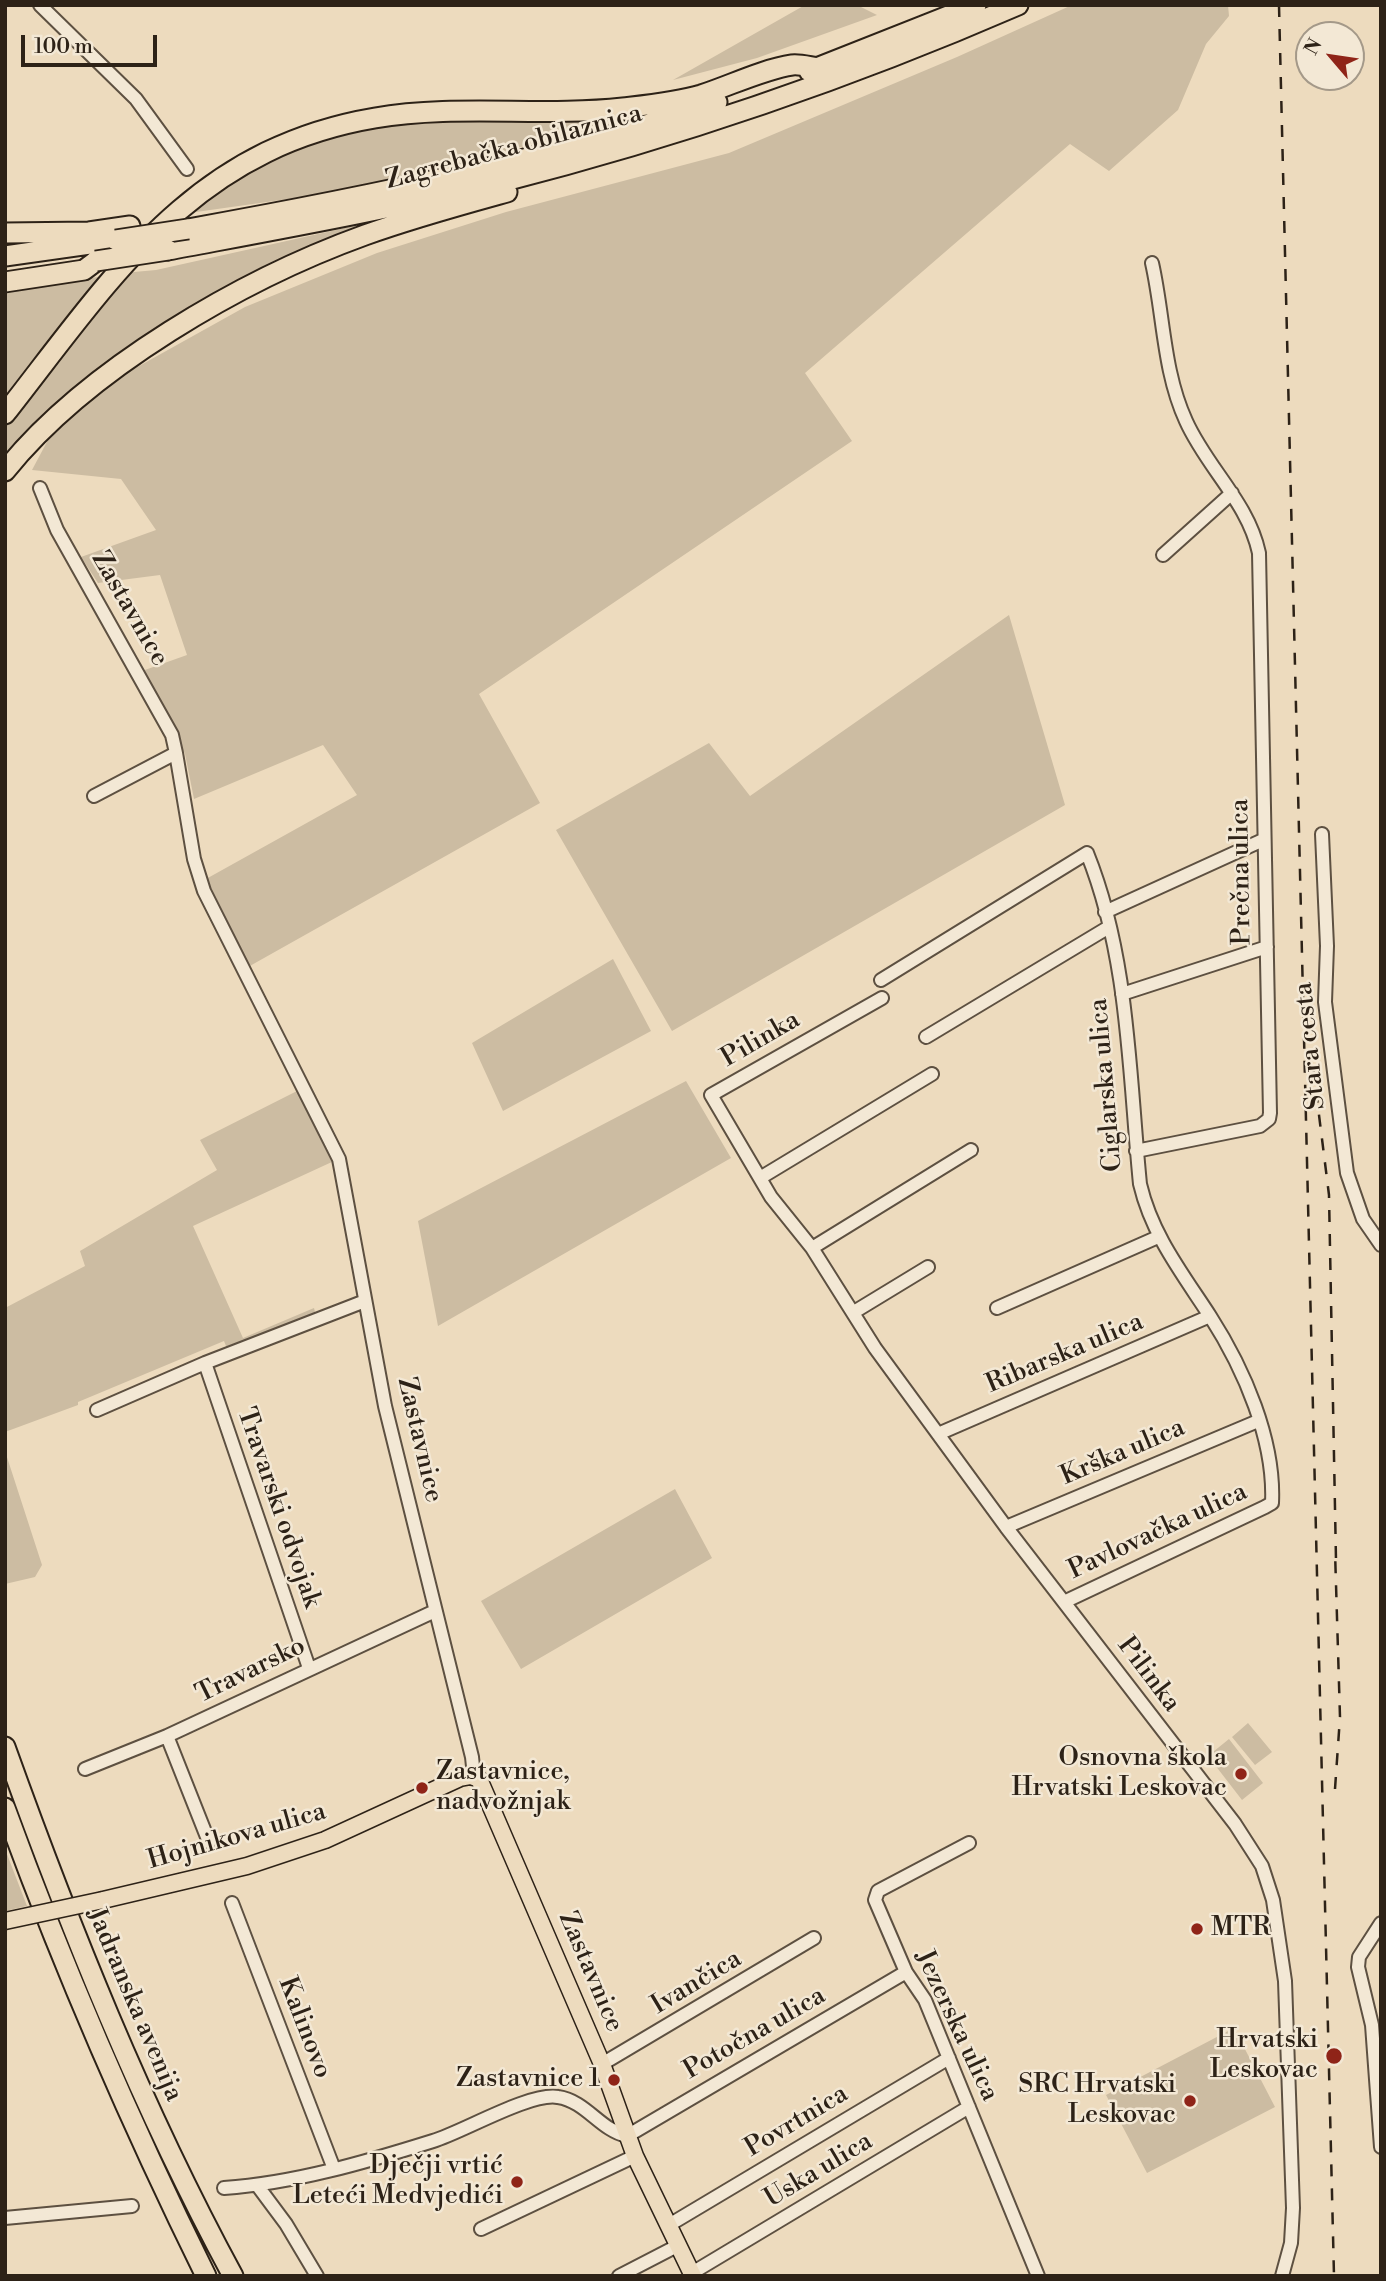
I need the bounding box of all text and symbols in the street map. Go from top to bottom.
scale bar [24,21,161,65]
north arrow [1295,21,1365,91]
text: 100 m [34,34,93,60]
text: N [1299,34,1328,59]
street label: Zagrebačka obilaznica [382,99,646,197]
street label: Zastavnice [84,546,174,672]
street label: Prečna ulica [1225,799,1259,945]
street label: Stara cesta [1289,981,1333,1111]
street label: Ciglarska ulica [1084,997,1130,1173]
street label: Pilinka [716,1005,806,1075]
street label: Ribarska ulica [982,1307,1148,1401]
street label: Zastavnice [389,1374,449,1506]
street label: Travarski odvojak [229,1404,327,1612]
street label: Krška ulica [1056,1413,1190,1493]
street label: Pavlovačka ulica [1064,1477,1252,1587]
street label: Travarsko [191,1631,311,1711]
street label: Pilinka [1110,1631,1186,1719]
place label: Osnovna škola Hrvatski Leskovac [1012,1743,1227,1804]
place label: Zastavnice, nadvožnjak [436,1757,570,1818]
marker: Osnovna škola Hrvatski Leskovac [1233,1766,1249,1782]
marker: Zastavnice, nadvožnjak [414,1780,430,1796]
street label: Hojnikova ulica [144,1797,330,1877]
street label: Jadranska avenija [79,1904,189,2106]
street label: Zastavnice [551,1907,629,2037]
place label: MTR [1211,1913,1270,1945]
marker: MTR [1189,1921,1205,1937]
street label: Ivančica [646,1944,748,2022]
street label: Jezerska ulica [907,1946,1005,2106]
street label: Kalinovo [270,1973,338,2083]
street label: Potočna ulica [679,1981,831,2087]
place label: Hrvatski Leskovac [1210,2025,1318,2086]
marker: Hrvatski Leskovac [1324,2046,1344,2066]
place label: Zastavnice 1 [456,2064,600,2096]
place label: SRC Hrvatski Leskovac [1018,2070,1176,2132]
marker: Zastavnice 1 [606,2072,622,2088]
street label: Povrtnica [740,2079,854,2165]
marker: SRC Hrvatski Leskovac [1182,2093,1198,2109]
street label: Uska ulica [759,2127,879,2215]
place label: Dječji vrtić Leteći Medvjedići [293,2151,503,2212]
marker: Dječji vrtić Leteći Medvjedići [509,2174,525,2190]

